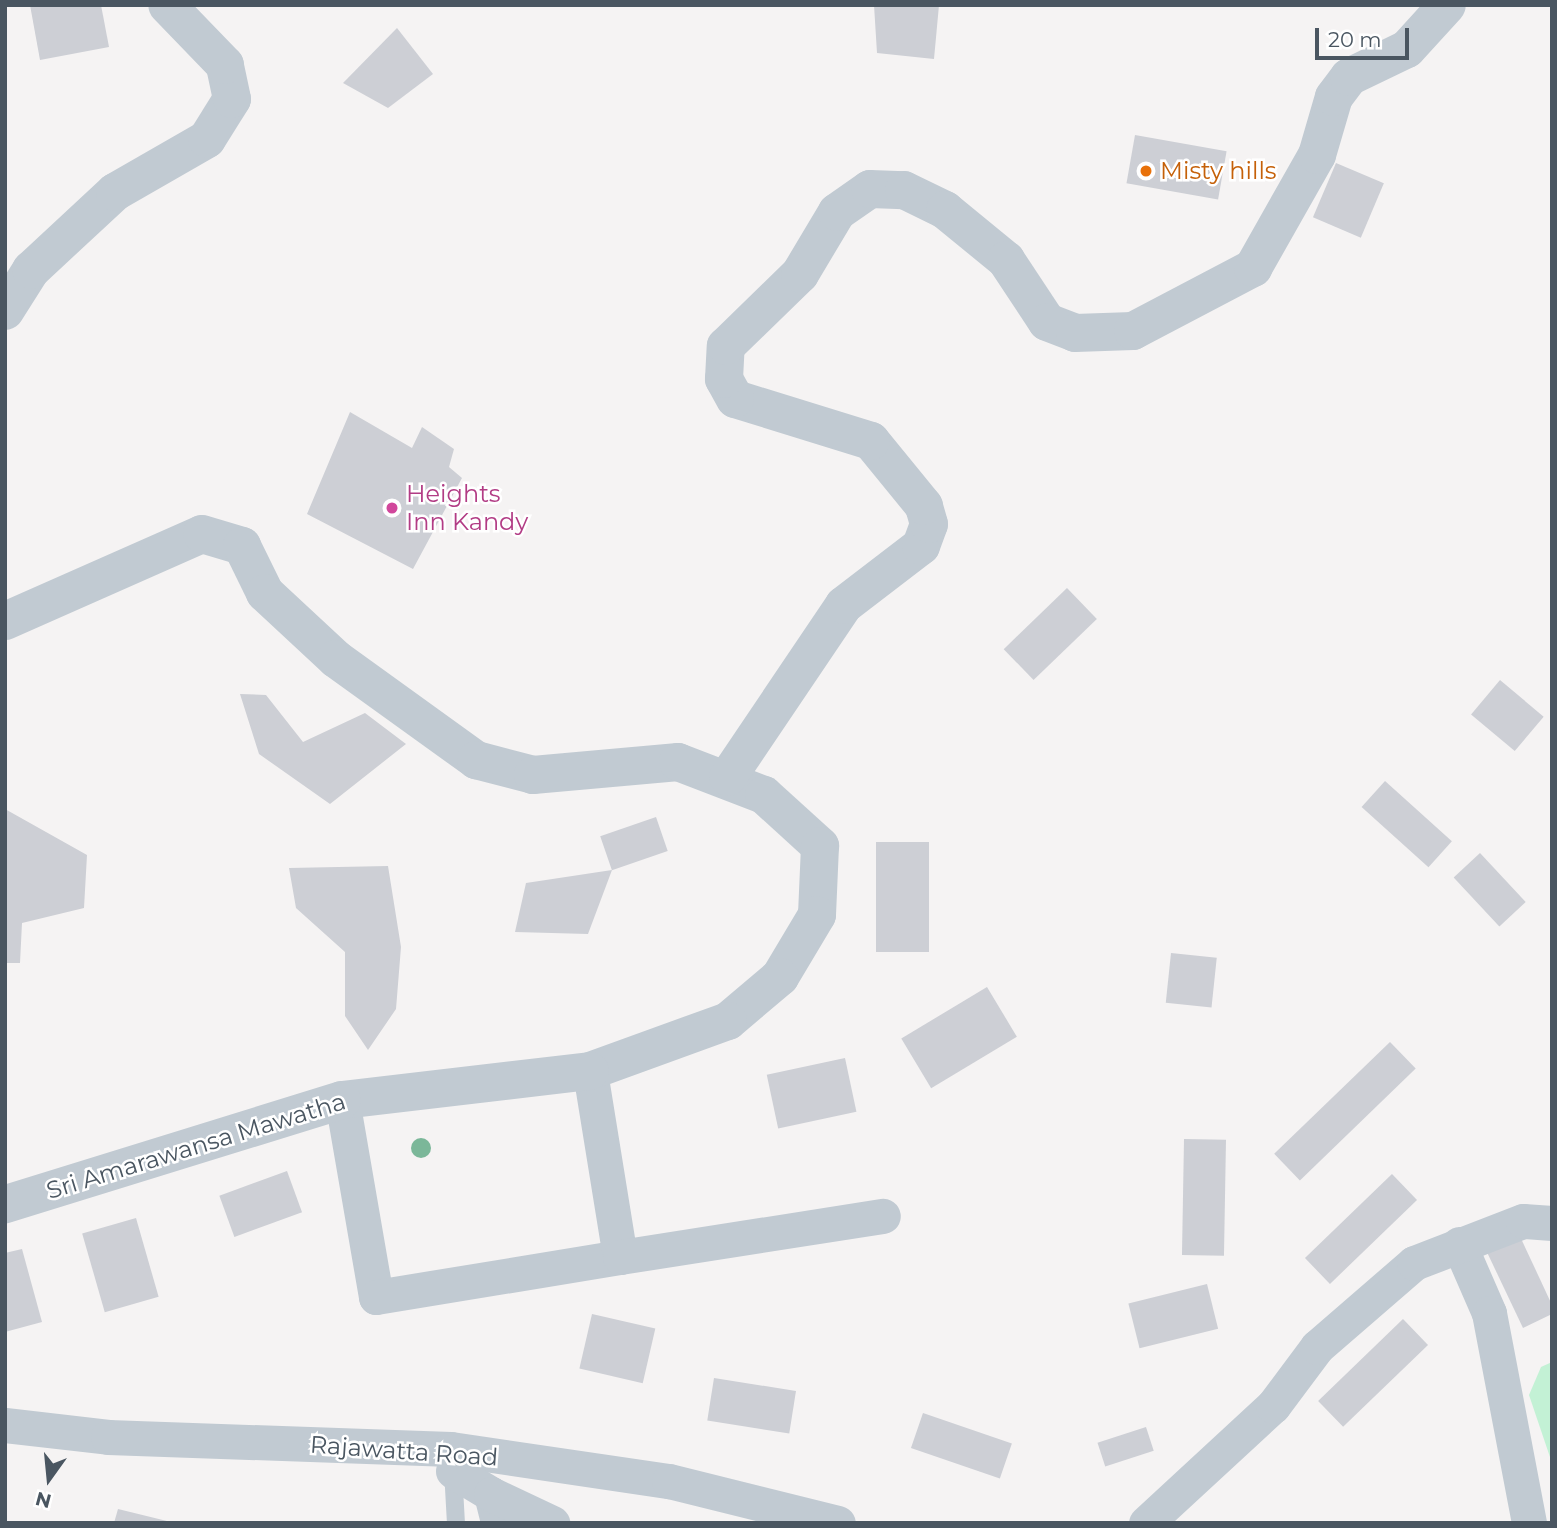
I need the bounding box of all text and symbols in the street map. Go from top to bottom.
scale bar [1319,14,1414,58]
text: 20 m [1328,27,1382,52]
place label: Misty hills [1160,157,1277,185]
marker: Misty hills [1138,163,1154,179]
place label: Heights Inn Kandy [406,480,528,536]
marker: Heights Inn Kandy [384,500,400,516]
street label: Sri Amarawansa Mawatha [43,1087,349,1205]
street label: Rajawatta Road [309,1430,499,1472]
north arrow [14,1444,84,1514]
text: N [33,1487,54,1513]

